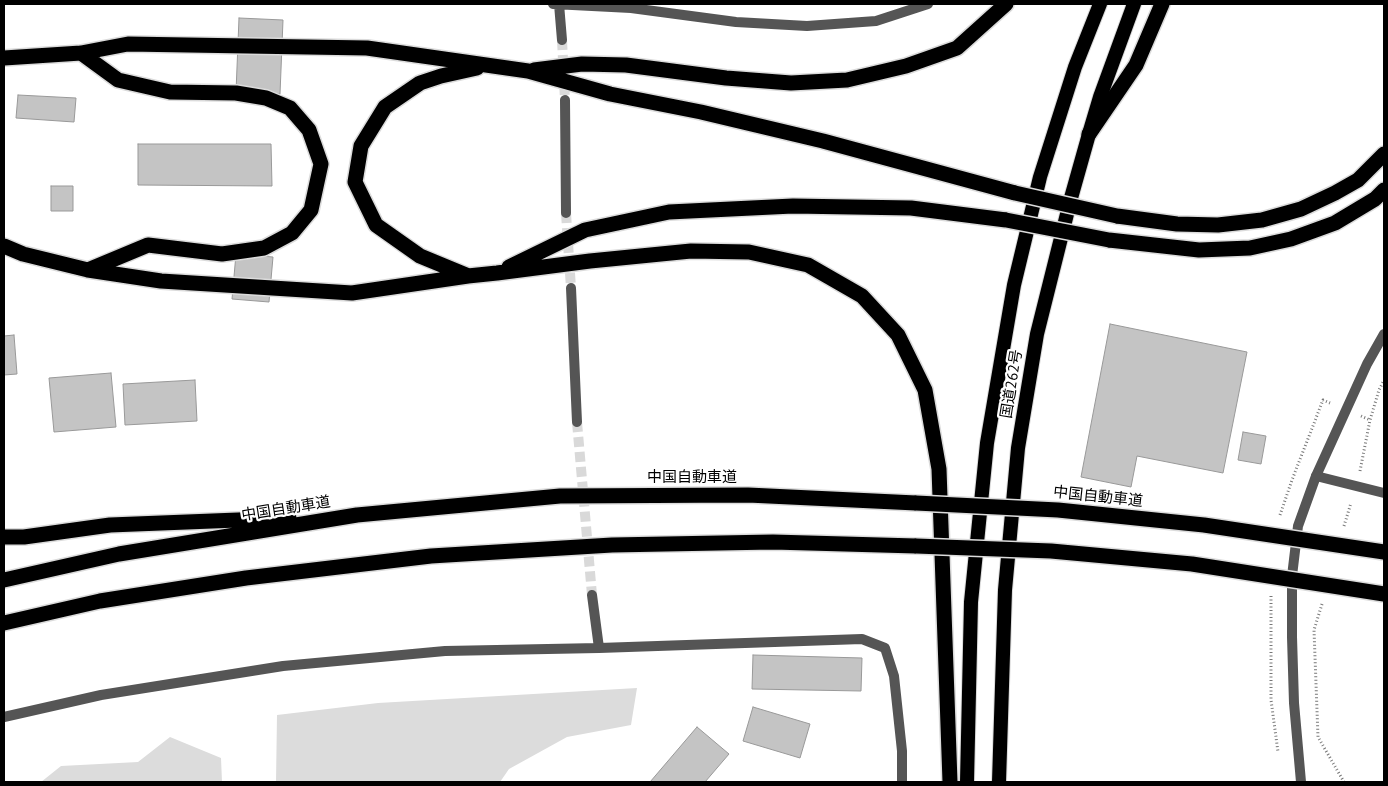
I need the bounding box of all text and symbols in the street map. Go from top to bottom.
street label: 国道262号 [998,348,1026,420]
street label: 中国自動車道 [647,469,737,487]
street label: 中国自動車道 [1052,483,1144,511]
street label: 中国自動車道 [240,493,332,525]

